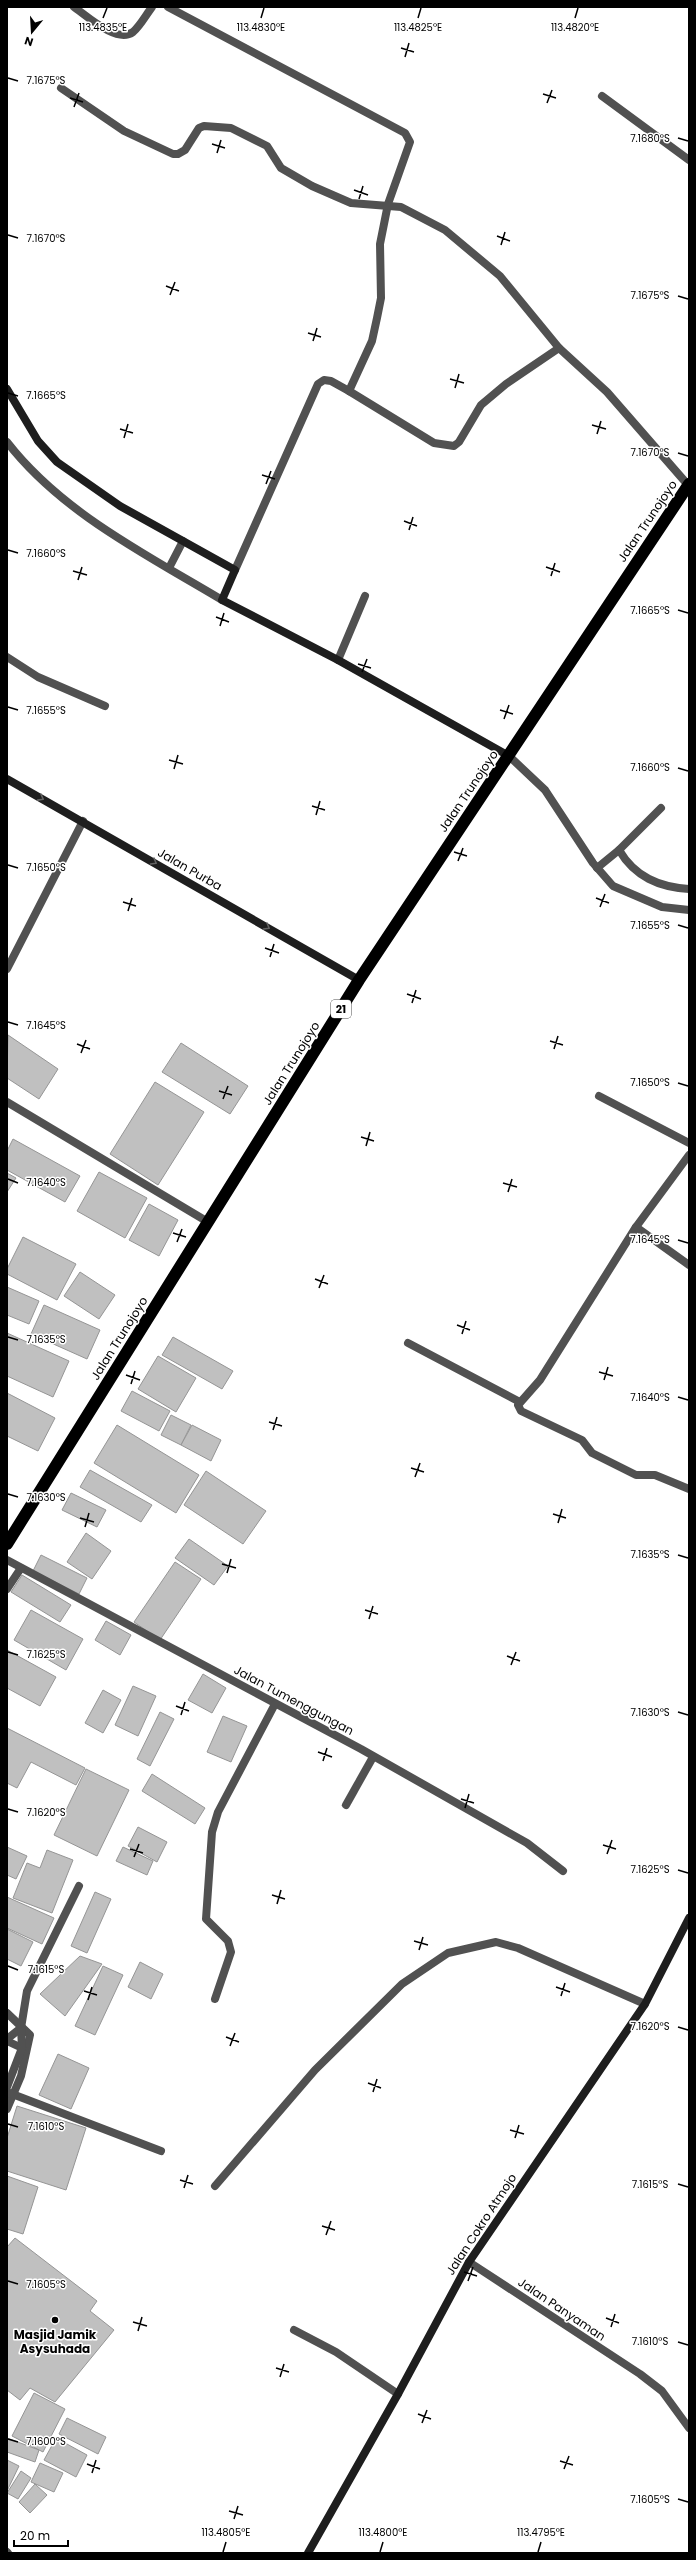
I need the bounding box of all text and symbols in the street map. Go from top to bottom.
north arrow [12,12,52,52]
text: 113.4835°E [79,20,127,35]
text: 113.4830°E [237,20,285,35]
text: 113.4825°E [394,20,442,35]
text: 113.4820°E [551,20,599,35]
text: N [22,33,35,50]
text: 7.1675°S [27,73,66,88]
text: 7.1680°S [630,131,670,146]
text: 7.1670°S [27,231,66,246]
text: 7.1675°S [631,288,670,303]
text: 7.1665°S [26,388,66,403]
text: 7.1670°S [631,445,670,460]
street label: Jalan Trunojoyo [613,476,681,565]
text: 7.1660°S [26,546,66,561]
text: 7.1665°S [630,603,670,618]
text: 7.1655°S [26,703,66,718]
street label: Jalan Trunojoyo [434,746,502,835]
text: 7.1660°S [630,760,670,775]
one-way arrow [37,794,44,801]
street label: Jalan Purba [155,844,225,894]
one-way arrow [150,858,157,865]
text: 7.1650°S [26,860,66,875]
text: 7.1655°S [630,918,670,933]
one-way arrow [263,922,270,930]
road number: 21 [331,1000,351,1018]
text: 7.1645°S [26,1018,66,1033]
street label: Jalan Trunojoyo [258,1018,324,1108]
text: 7.1650°S [630,1075,670,1090]
text: 7.1640°S [26,1175,66,1190]
text: 7.1645°S [630,1232,670,1247]
street label: Jalan Trunojoyo [86,1293,152,1383]
text: 7.1635°S [26,1332,66,1347]
text: 7.1640°S [630,1390,670,1405]
text: 7.1630°S [26,1490,66,1505]
text: 7.1635°S [630,1547,670,1562]
text: 7.1625°S [26,1647,66,1662]
street label: Jalan Tumenggungan [231,1661,357,1739]
text: 7.1630°S [630,1705,670,1720]
text: 7.1620°S [26,1805,66,1820]
text: 7.1625°S [630,1862,670,1877]
text: 7.1615°S [28,1962,64,1977]
text: 7.1620°S [630,2019,670,2034]
text: 7.1610°S [28,2119,64,2134]
street label: Jalan Cokro Atmojo [442,2170,520,2278]
text: 7.1615°S [632,2177,668,2192]
street label: Jalan Panyaman [515,2273,609,2345]
text: 7.1605°S [26,2277,66,2292]
marker: Masjid Jamik Asysuhada [50,2315,60,2325]
place label: Masjid Jamik Asysuhada [14,2326,97,2357]
text: 7.1610°S [632,2334,668,2349]
text: 7.1600°S [26,2434,66,2449]
text: 7.1605°S [630,2492,670,2507]
scale bar [14,2522,68,2548]
text: 113.4805°E [202,2525,250,2540]
text: 113.4800°E [359,2525,407,2540]
text: 113.4795°E [517,2525,565,2540]
text: 20 m [20,2527,50,2544]

